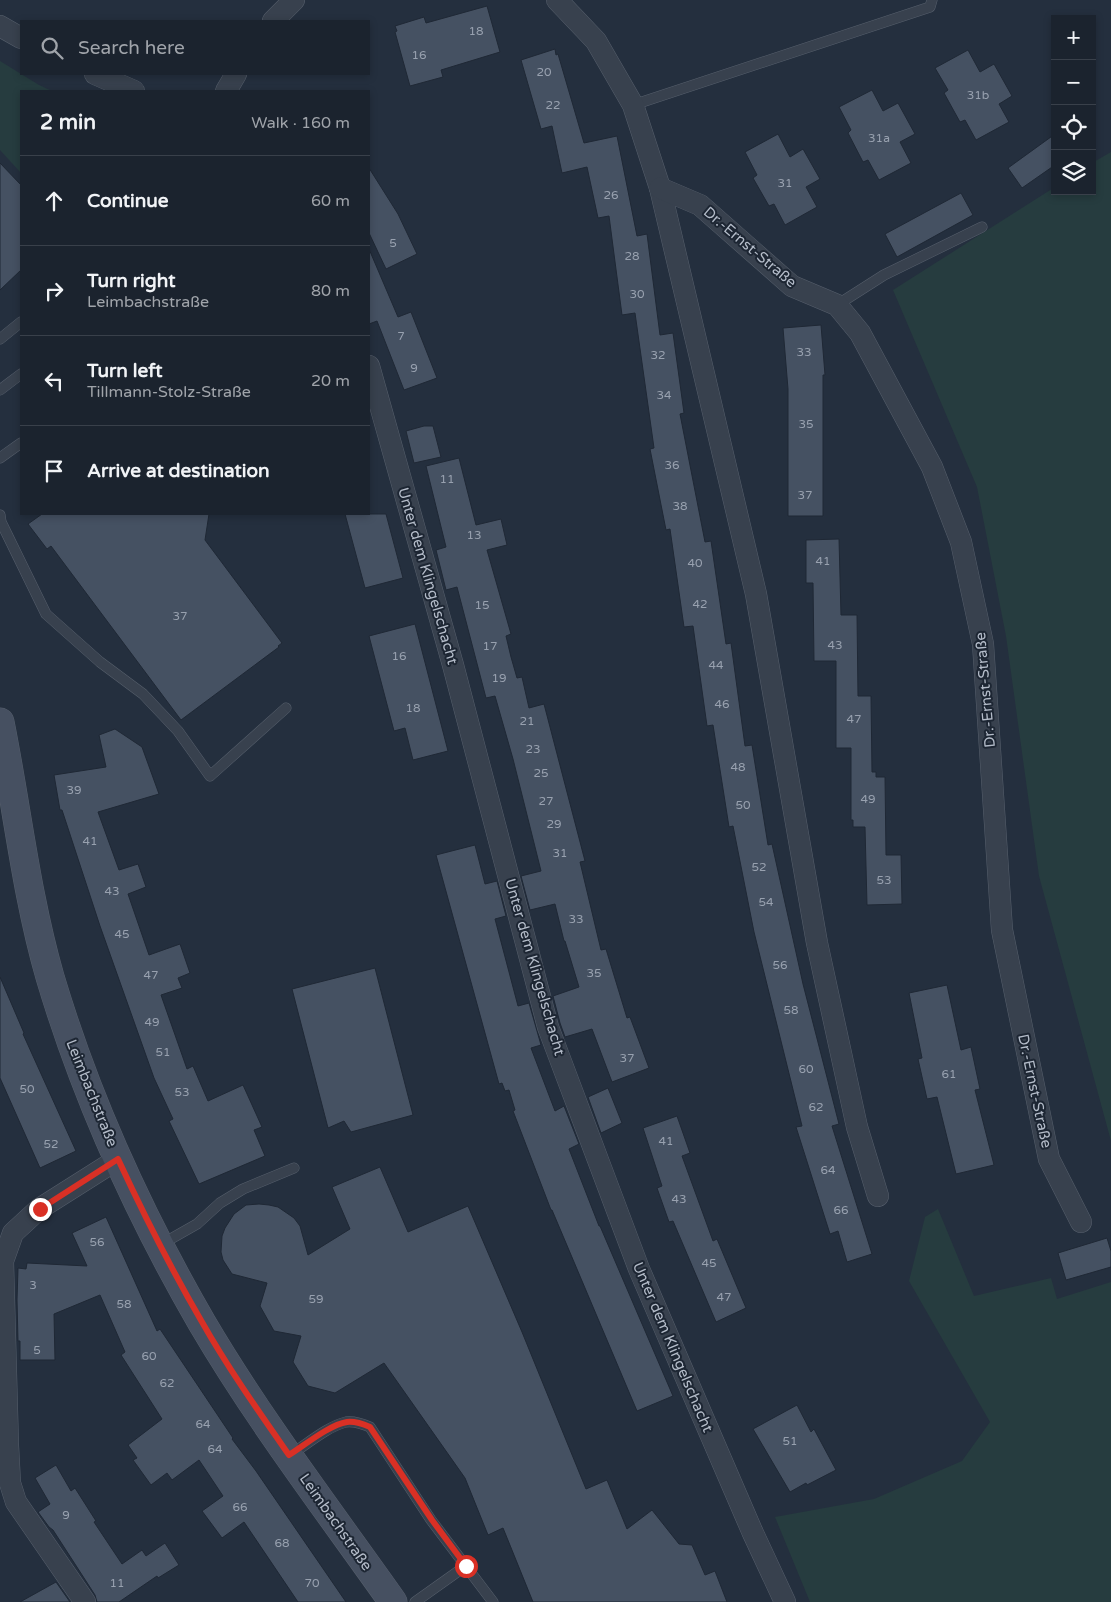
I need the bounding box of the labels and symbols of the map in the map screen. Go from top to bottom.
house number: 18 [468,24,484,38]
house number: 16 [411,48,427,62]
house number: 20 [536,65,552,79]
house number: 31b [967,88,989,102]
house number: 22 [545,98,561,112]
house number: 31a [868,131,890,145]
house number: 31 [777,176,793,190]
house number: 26 [603,188,619,202]
street label: Dr.-Ernst-Straße [700,203,800,291]
house number: 5 [389,236,397,250]
house number: 28 [624,249,640,263]
house number: 30 [629,287,645,301]
house number: 7 [397,329,405,343]
house number: 33 [796,345,812,359]
house number: 32 [650,348,666,362]
house number: 9 [410,361,418,375]
house number: 34 [656,388,672,402]
house number: 35 [798,417,814,431]
house number: 36 [664,458,680,472]
house number: 11 [439,472,455,486]
street label: Unter dem Klingelschacht [394,485,462,667]
house number: 37 [797,488,813,502]
house number: 38 [672,499,688,513]
house number: 13 [466,528,482,542]
house number: 41 [815,554,831,568]
house number: 40 [687,556,703,570]
house number: 42 [692,597,708,611]
house number: 15 [474,598,490,612]
house number: 37 [172,609,188,623]
street label: Dr.-Ernst-Straße [971,631,999,749]
house number: 43 [827,638,843,652]
house number: 17 [482,639,498,653]
house number: 16 [391,649,407,663]
house number: 44 [708,658,724,672]
house number: 19 [491,671,507,685]
house number: 46 [714,697,730,711]
house number: 18 [405,701,421,715]
house number: 47 [846,712,862,726]
house number: 21 [519,714,535,728]
house number: 23 [525,742,541,756]
house number: 48 [730,760,746,774]
house number: 25 [533,766,549,780]
house number: 39 [66,783,82,797]
house number: 49 [860,792,876,806]
house number: 27 [538,794,554,808]
house number: 50 [735,798,751,812]
house number: 29 [546,817,562,831]
house number: 41 [82,834,98,848]
house number: 31 [552,846,568,860]
house number: 52 [751,860,767,874]
house number: 53 [876,873,892,887]
street label: Unter dem Klingelschacht [501,876,569,1058]
house number: 43 [104,884,120,898]
house number: 54 [758,895,774,909]
house number: 33 [568,912,584,926]
house number: 45 [114,927,130,941]
house number: 56 [772,958,788,972]
house number: 35 [586,966,602,980]
house number: 47 [143,968,159,982]
house number: 58 [783,1003,799,1017]
house number: 49 [144,1015,160,1029]
street label: Dr.-Ernst-Straße [1014,1032,1056,1150]
street label: Leimbachstraße [62,1037,122,1149]
house number: 51 [155,1045,171,1059]
house number: 37 [619,1051,635,1065]
house number: 60 [798,1062,814,1076]
house number: 61 [941,1067,957,1081]
house number: 50 [19,1082,35,1096]
house number: 53 [174,1085,190,1099]
house number: 62 [808,1100,824,1114]
house number: 41 [658,1134,674,1148]
house number: 52 [43,1137,59,1151]
house number: 64 [820,1163,836,1177]
house number: 43 [671,1192,687,1206]
route end [29,1198,52,1221]
house number: 66 [833,1203,849,1217]
house number: 56 [89,1235,105,1249]
house number: 45 [701,1256,717,1270]
street label: Unter dem Klingelschacht [629,1259,717,1435]
house number: 3 [29,1278,37,1292]
house number: 47 [716,1290,732,1304]
house number: 59 [308,1292,324,1306]
house number: 58 [116,1297,132,1311]
house number: 5 [33,1343,41,1357]
house number: 60 [141,1349,157,1363]
house number: 62 [159,1376,175,1390]
house number: 64 [195,1417,211,1431]
house number: 51 [782,1434,798,1448]
house number: 64 [207,1442,223,1456]
street label: Leimbachstraße [296,1470,376,1574]
house number: 66 [232,1500,248,1514]
house number: 9 [62,1508,70,1522]
house number: 68 [274,1536,290,1550]
route start [455,1555,478,1578]
house number: 11 [109,1576,125,1590]
house number: 70 [304,1576,320,1590]

